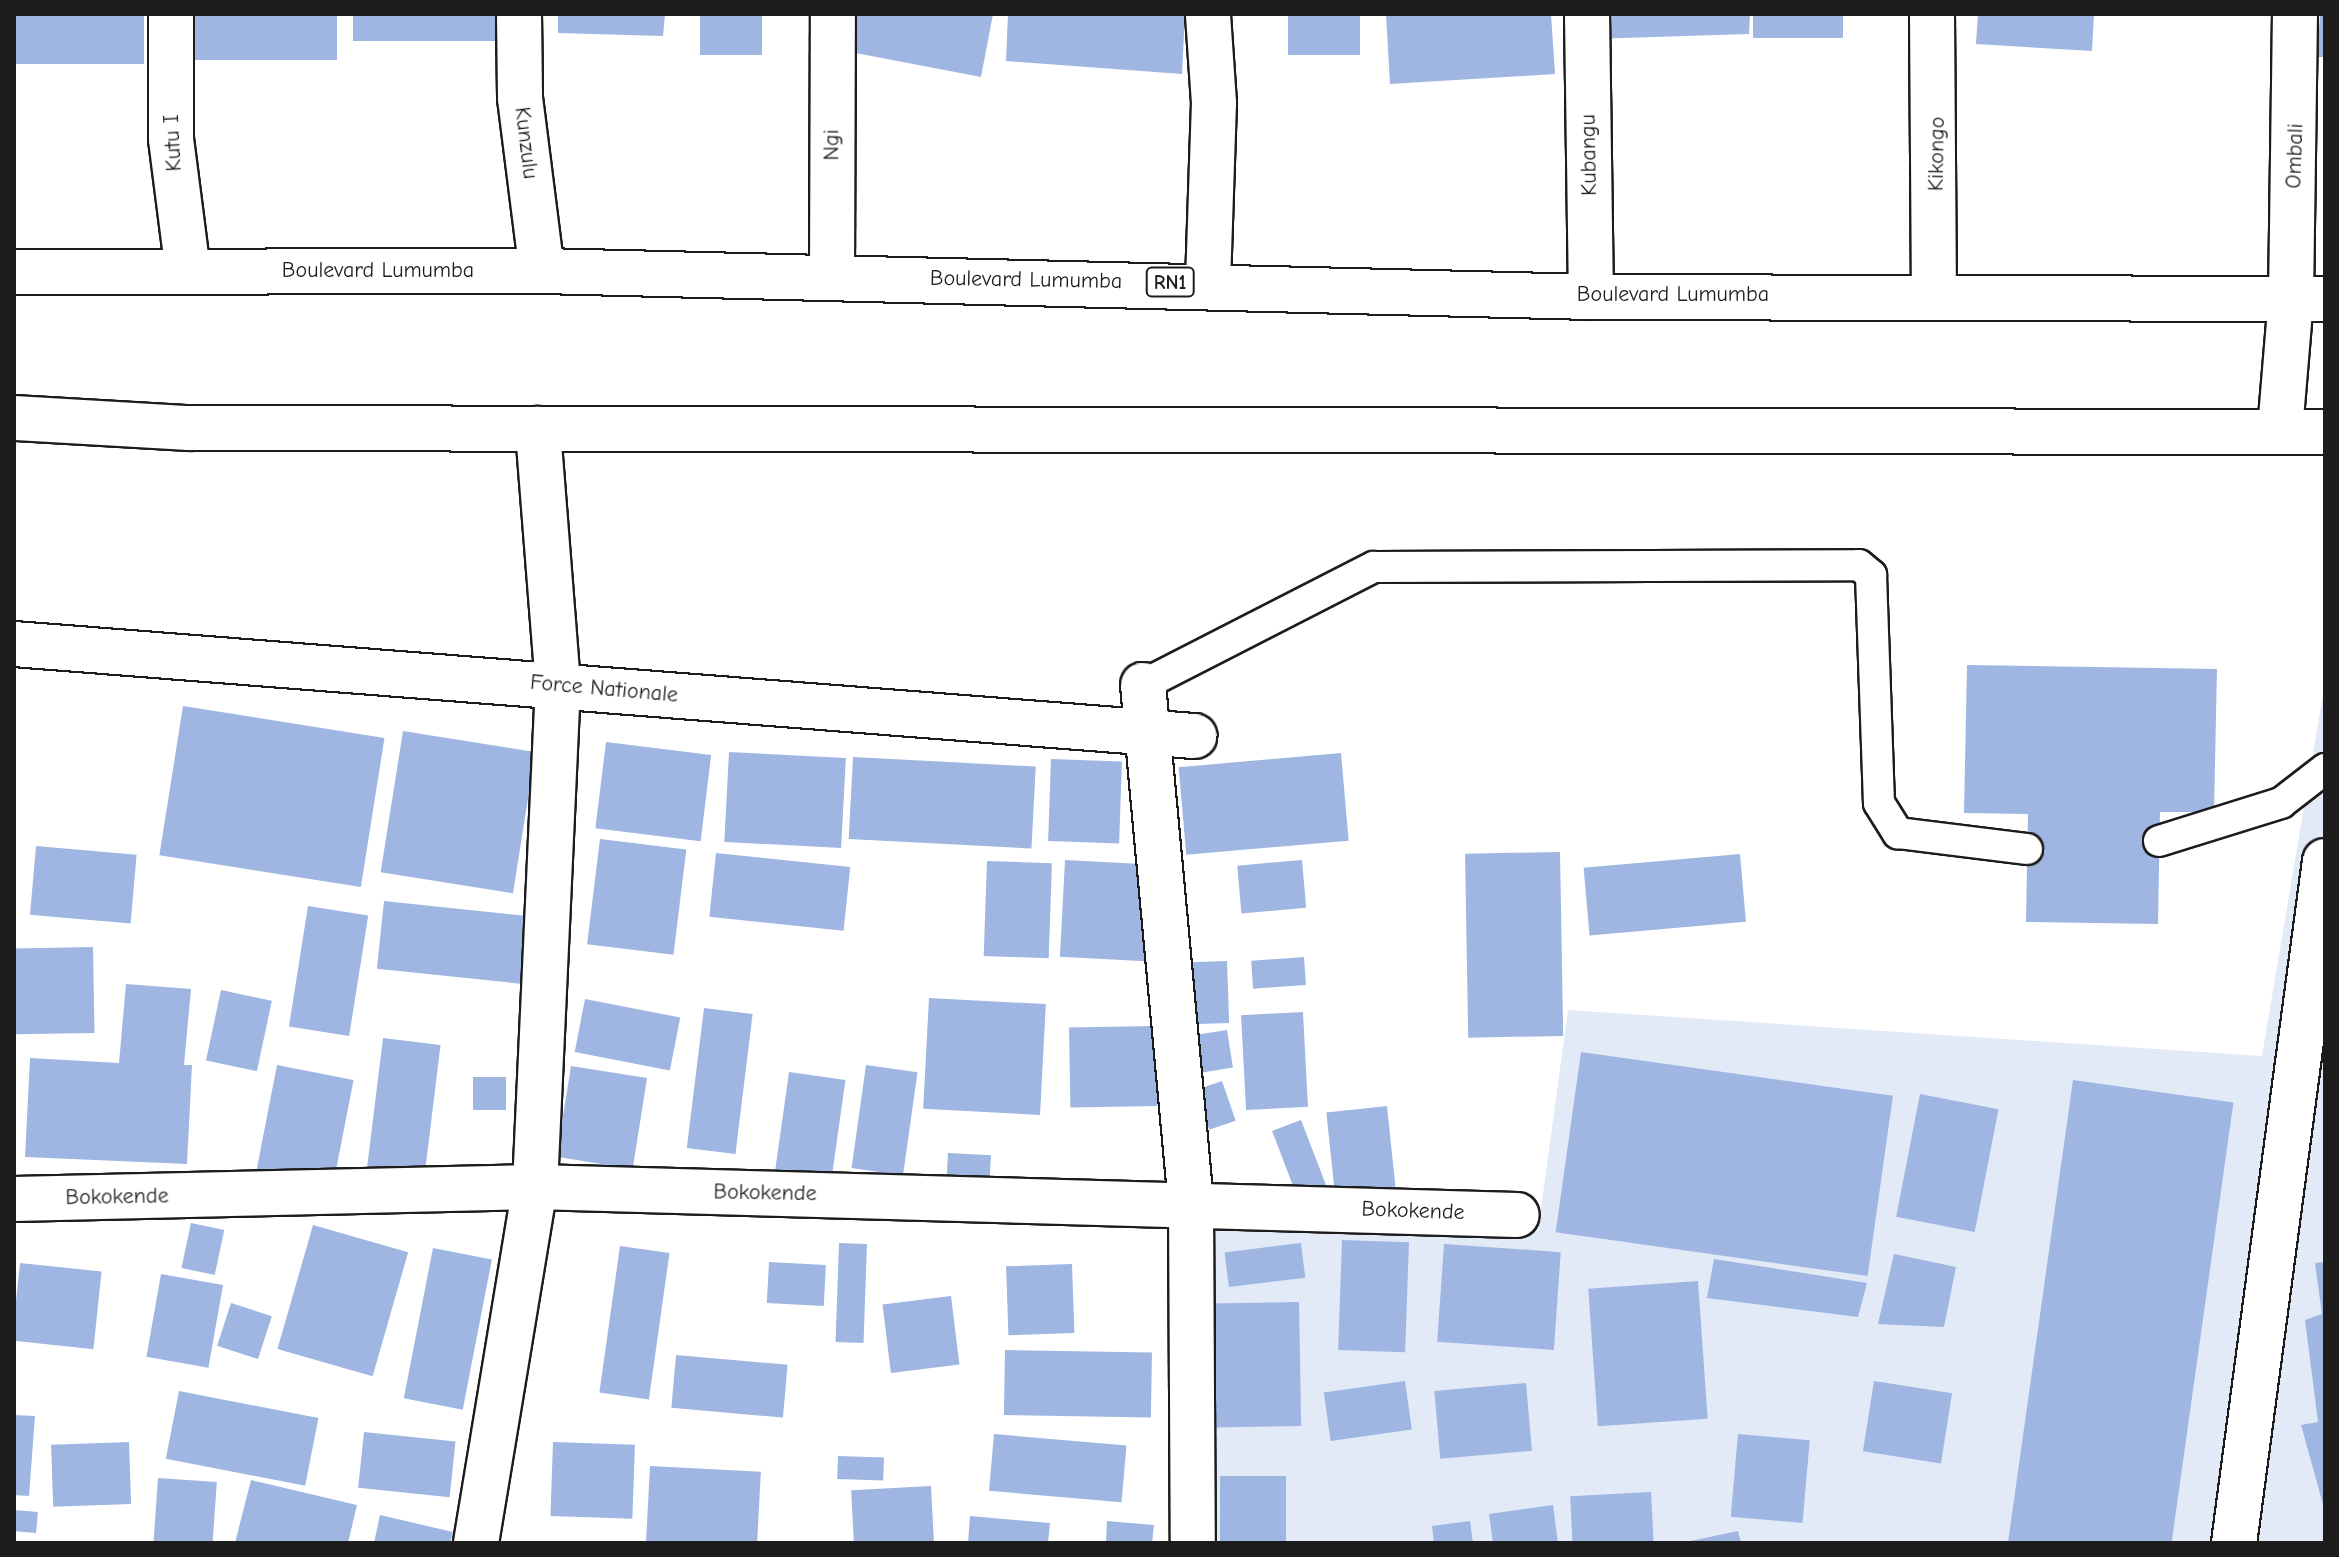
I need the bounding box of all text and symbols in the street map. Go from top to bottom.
street label: Kunzulu [508,105,544,181]
street label: Kutu I [158,114,188,172]
street label: Kubangu [1575,114,1603,196]
street label: Kikongo [1923,116,1951,192]
street label: Ombali [2281,123,2309,189]
street label: Ngi [819,129,845,161]
street label: Boulevard Lumumba [282,258,474,284]
street label: Boulevard Lumumba [930,265,1122,295]
road number: RN1 [1144,266,1196,298]
street label: Boulevard Lumumba [1577,282,1769,308]
street label: Force Nationale [529,669,679,709]
street label: Bokokende [713,1179,817,1207]
street label: Bokokende [65,1183,169,1211]
street label: Bokokende [1361,1196,1465,1226]

